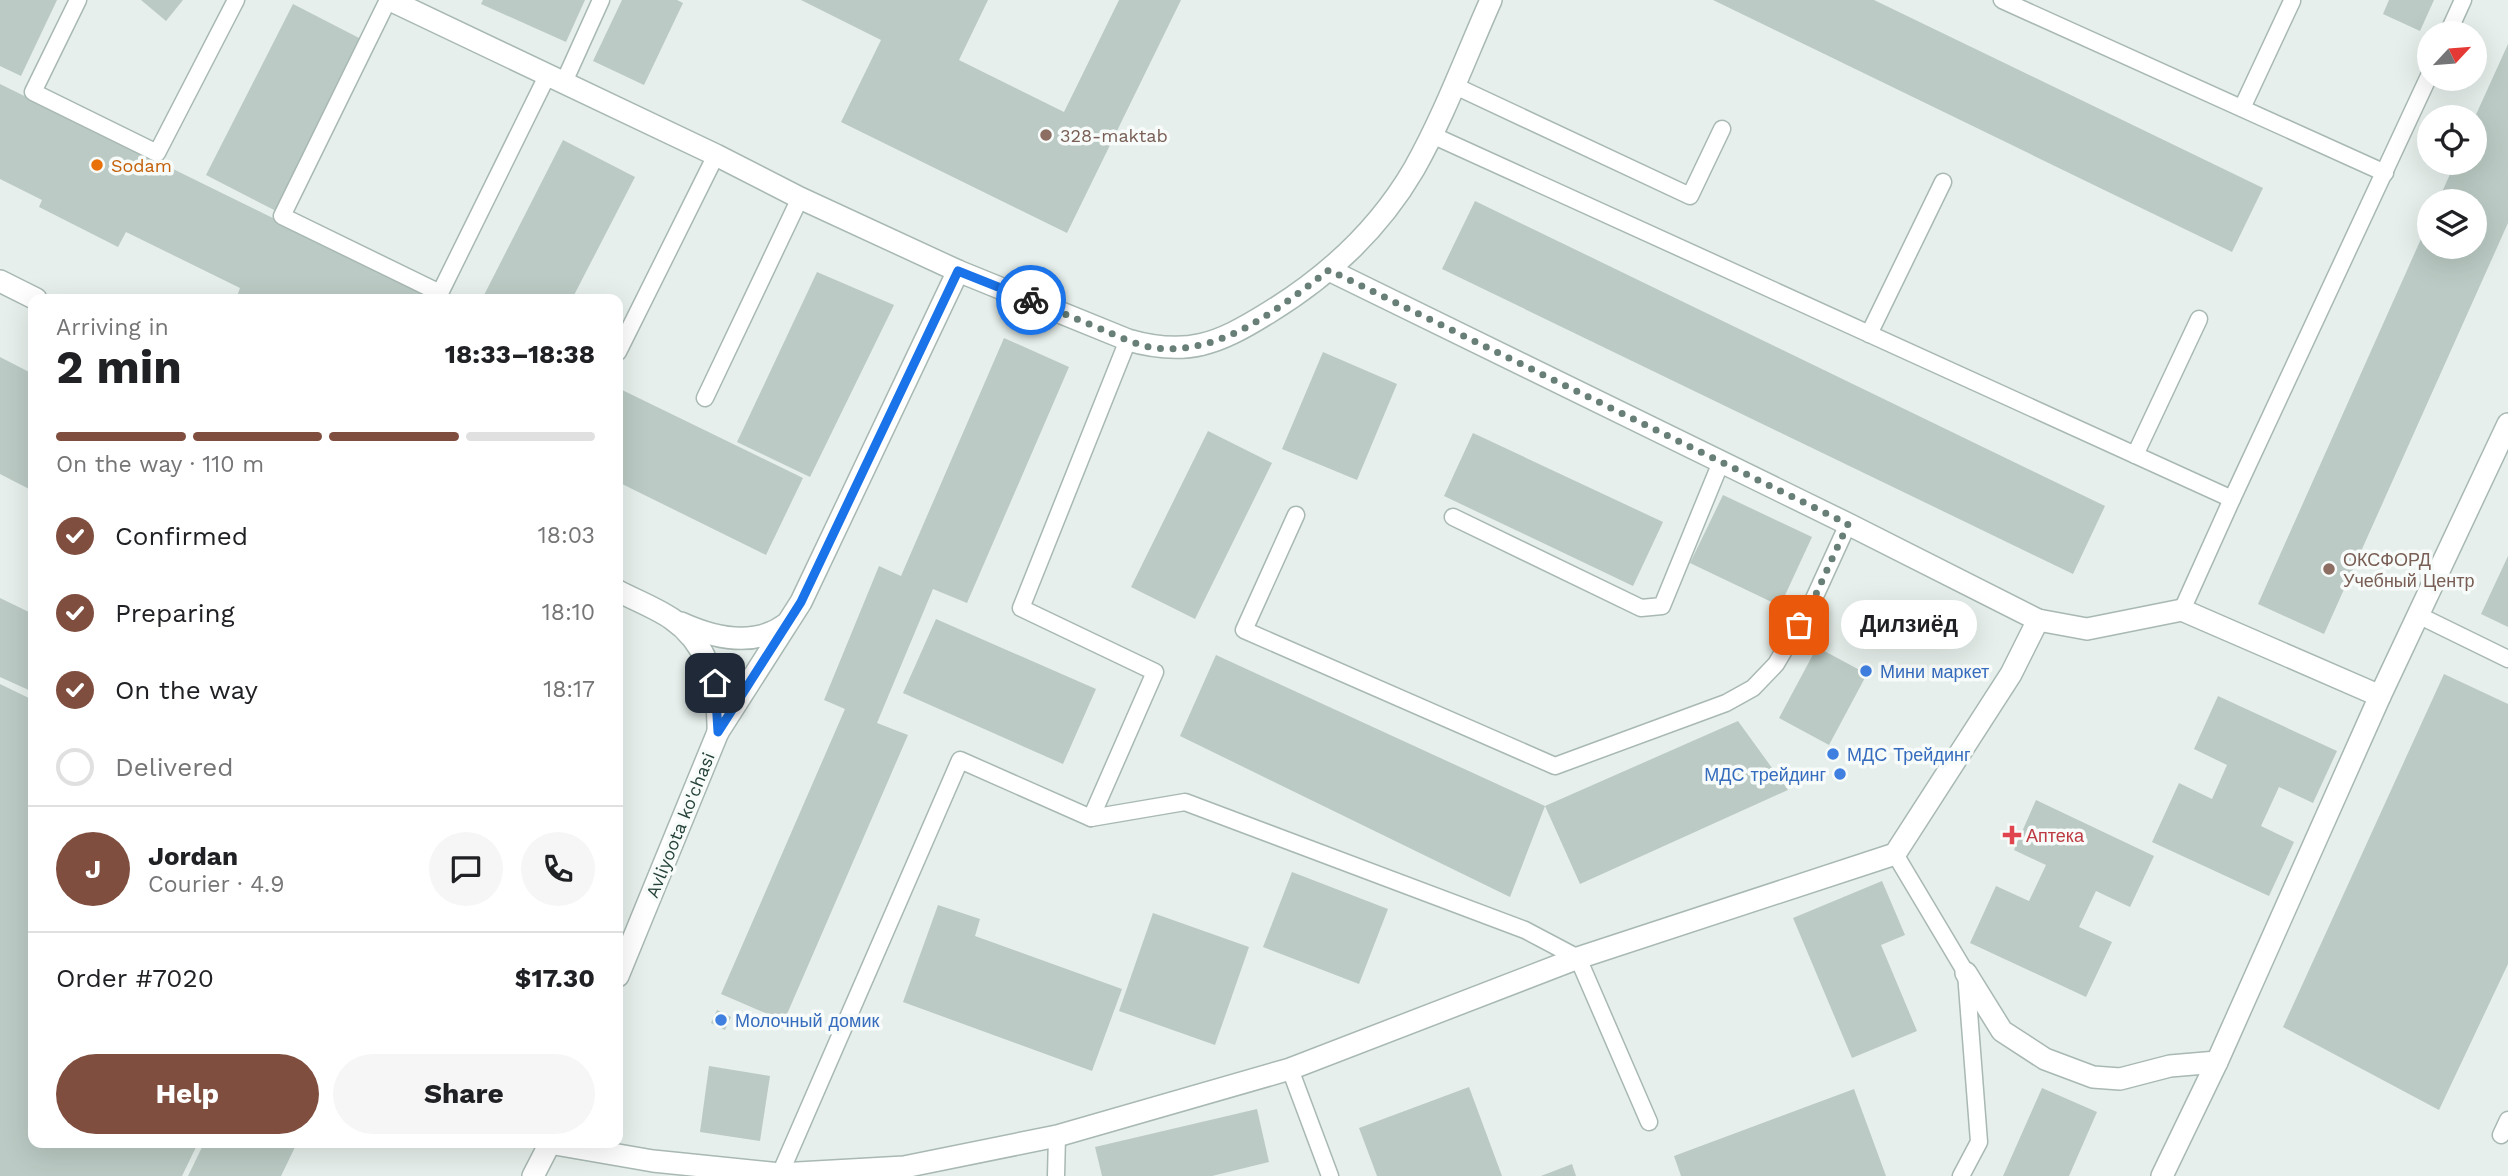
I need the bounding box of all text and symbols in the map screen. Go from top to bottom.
north arrow [2417,21,2487,91]
map controls [2417,21,2487,259]
button: locate [2417,105,2487,175]
place label: 328-maktab [1060,125,1168,146]
marker: 328-maktab [1038,127,1054,143]
place label: Sodam [111,155,172,176]
marker: Sodam [89,157,105,173]
button: layers [2417,189,2487,259]
courier [996,265,1066,335]
icon: bike [1012,281,1050,319]
text: Arriving in [56,314,169,341]
text: 18:33–18:38 [445,339,595,369]
text: 2 min [56,340,182,394]
text: On the way · 110 m [56,451,264,478]
icon: check [56,517,94,555]
text: Confirmed [115,521,248,551]
text: 18:03 [538,522,595,549]
place label: ОКСФОРД Учебный Центр [2343,549,2475,591]
marker: ОКСФОРД Учебный Центр [2321,561,2337,577]
icon: check [56,594,94,632]
pin [1769,595,1829,655]
text: Preparing [115,598,235,628]
text: 18:10 [542,599,595,626]
callout: Дилзиёд [1841,600,1978,650]
icon: bag [1780,606,1818,644]
text: Дилзиёд [1860,611,1958,638]
pin [685,653,745,713]
place label: Мини маркет [1880,661,1989,682]
marker: Мини маркет [1858,663,1874,679]
icon: home [696,664,734,702]
icon: check [56,671,94,709]
text: On the way [115,675,258,705]
text: 18:17 [543,676,595,703]
place label: МДС Трейдинг [1847,744,1971,765]
marker: МДС Трейдинг [1825,746,1841,762]
street label: Avliyoota ko'chasi [641,749,719,901]
text: Delivered [115,752,234,782]
place label: МДС трейдинг [1704,764,1826,785]
marker: МДС трейдинг [1832,766,1848,782]
place label: Аптека [2026,825,2085,846]
marker: Аптека [2004,827,2020,843]
button: chat [429,832,503,906]
button: phone [521,832,595,906]
text: Jordan [148,841,238,871]
text: J [85,854,101,884]
text: Courier · 4.9 [148,871,284,898]
text: Order #7020 [56,963,214,993]
text: $17.30 [515,963,595,993]
place label: Молочный домик [735,1010,880,1031]
marker: Молочный домик [713,1012,729,1028]
button: Help [56,1054,319,1134]
button: Share [333,1054,595,1134]

